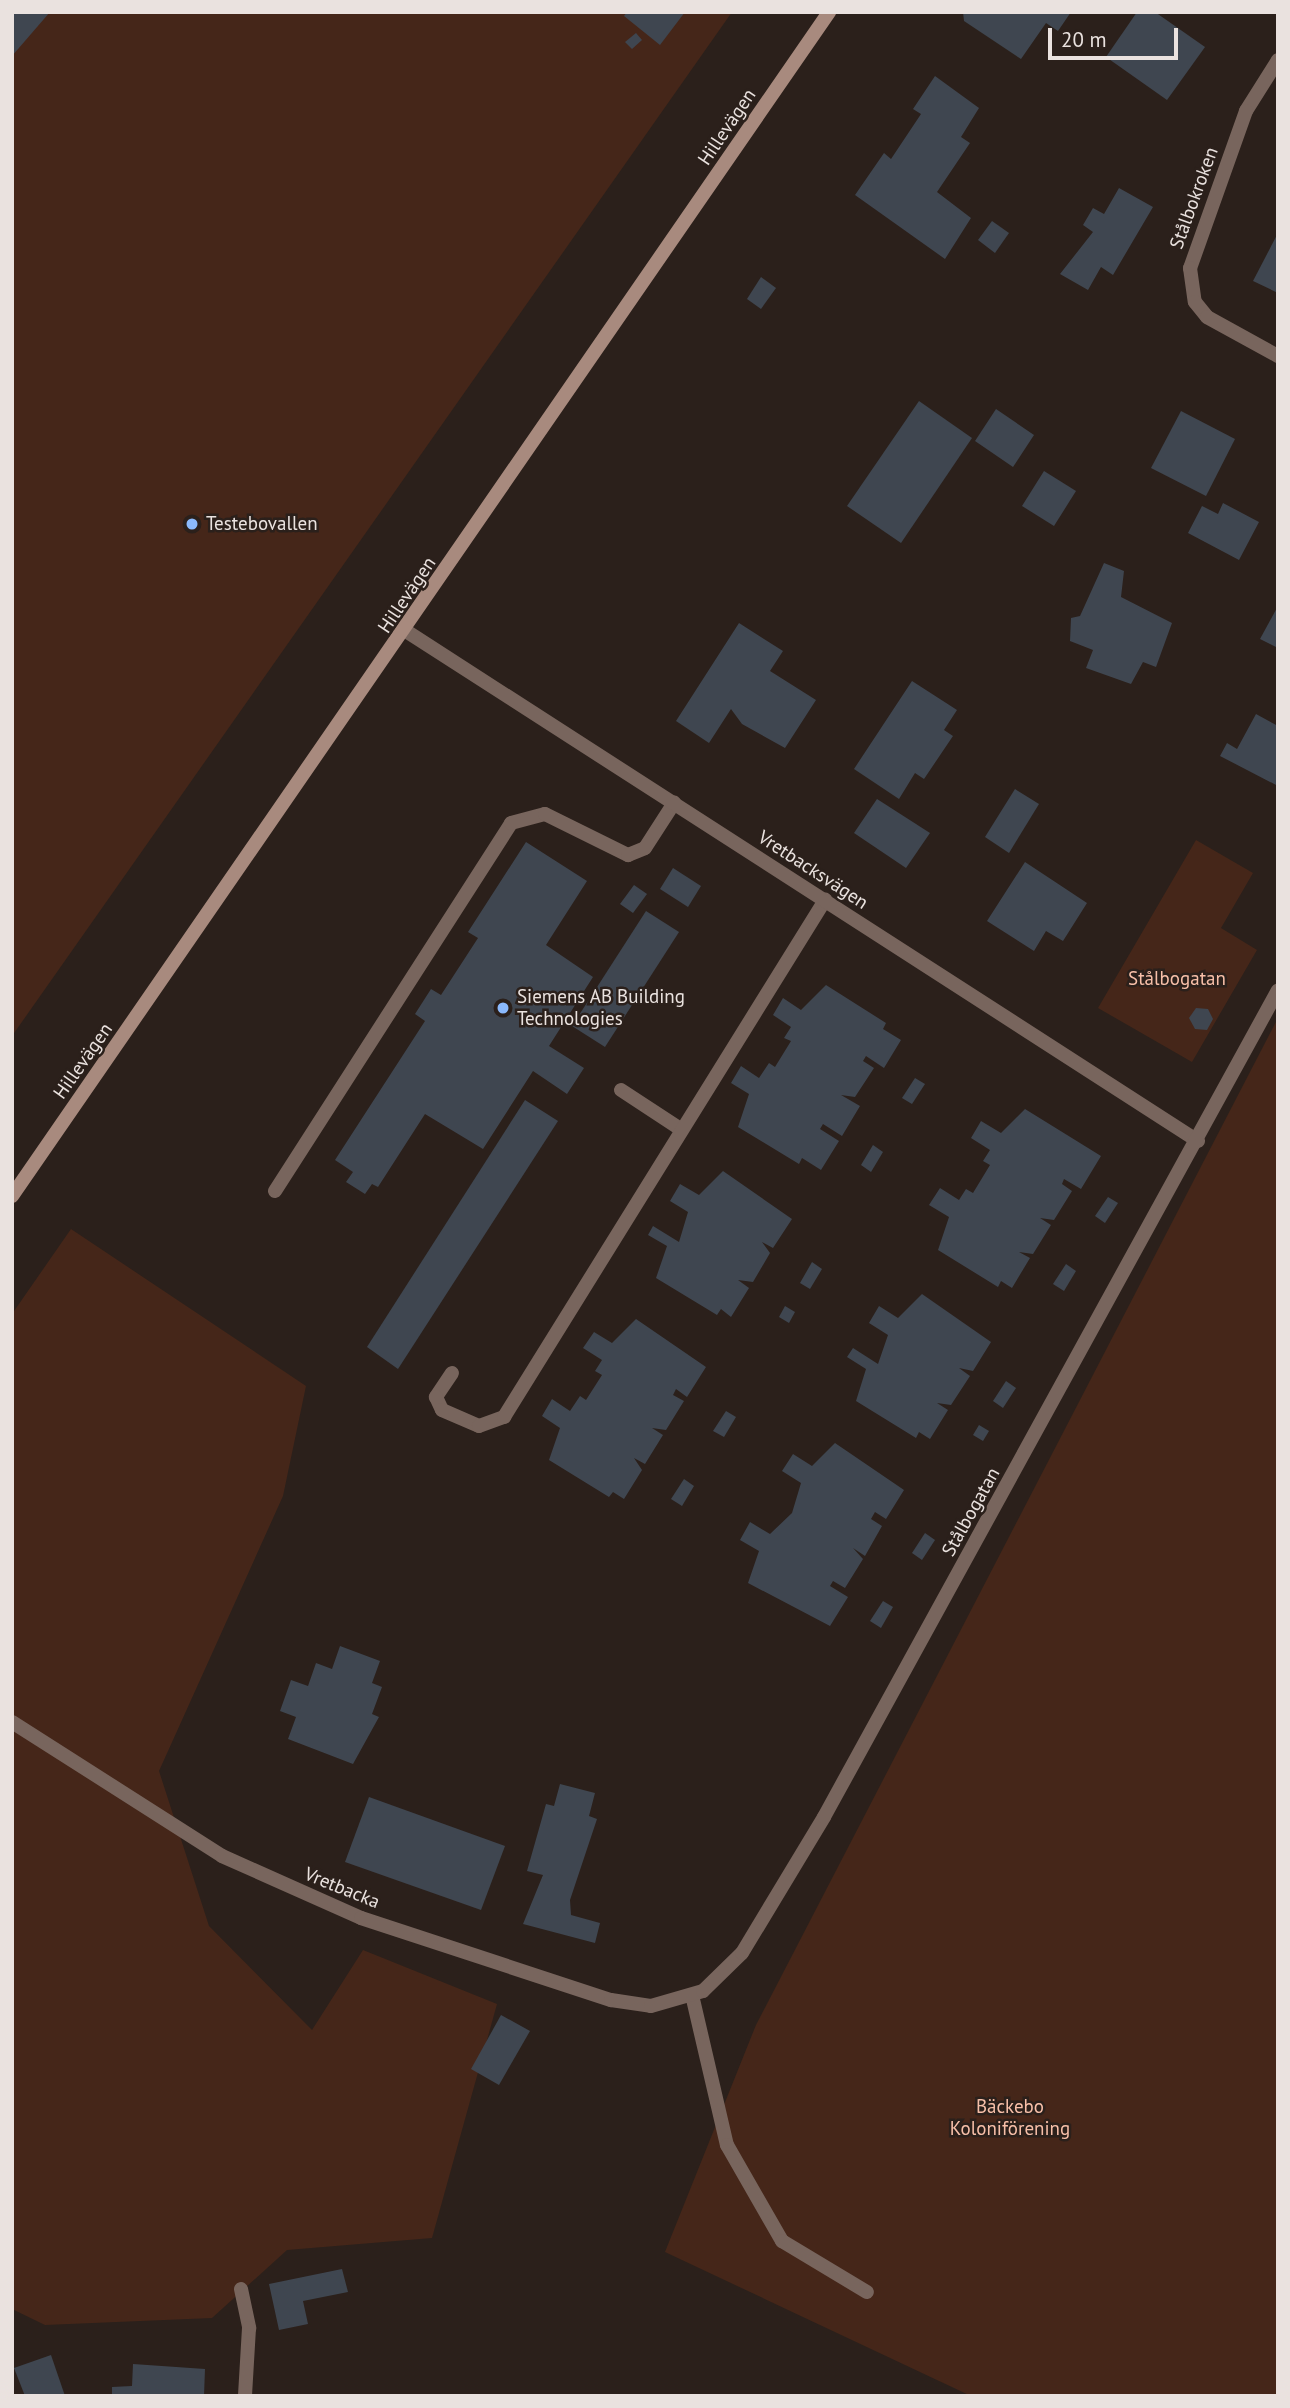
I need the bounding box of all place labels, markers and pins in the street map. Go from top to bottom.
place label: Testebovallen [206,513,318,535]
marker: Testebovallen [184,516,200,532]
place label: Siemens AB Building Technologies [517,986,686,1030]
marker: Siemens AB Building Technologies [495,1000,511,1016]

